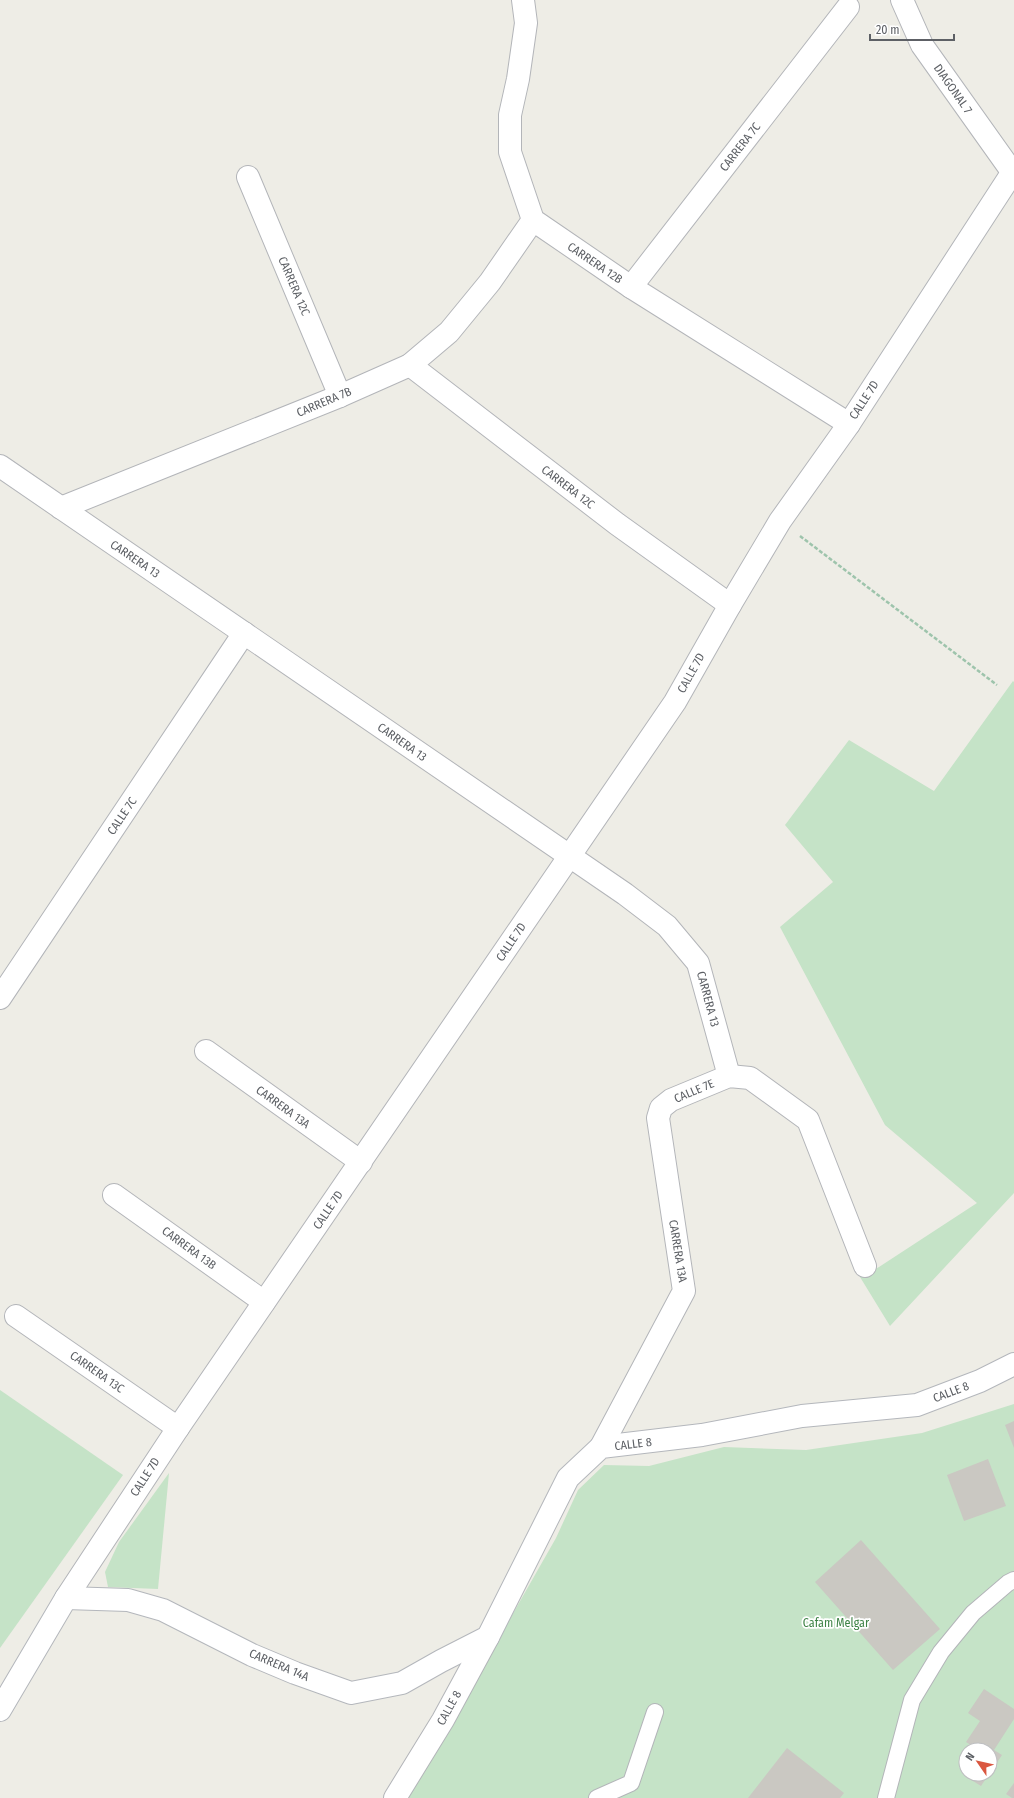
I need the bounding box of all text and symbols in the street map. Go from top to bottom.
scale bar [870,16,954,42]
text: 20 m [876,23,900,37]
street label: DIAGONAL 7 [931,62,975,117]
street label: CARRERA 7C [717,120,763,174]
street label: CARRERA 12B [565,239,626,287]
street label: CARRERA 12C [275,254,313,318]
street label: CALLE 7D [846,378,882,422]
street label: CARRERA 7B [294,384,354,420]
street label: CARRERA 12C [539,463,597,511]
street label: CARRERA 13 [108,537,162,581]
street label: CALLE 7D [674,651,708,695]
street label: CARRERA 13 [375,720,429,764]
street label: CALLE 7C [104,795,140,837]
street label: CALLE 7D [493,920,529,964]
street label: CARRERA 13 [694,970,722,1028]
street label: CALLE 7E [672,1076,716,1106]
street label: CARRERA 13A [253,1083,313,1132]
street label: CALLE 7D [310,1188,346,1232]
street label: CARRERA 13A [666,1219,690,1284]
street label: CARRERA 13B [159,1224,219,1273]
street label: CARRERA 13C [67,1348,127,1396]
street label: CALLE 8 [931,1379,971,1405]
street label: CALLE 8 [614,1435,652,1453]
street label: CALLE 7D [127,1455,163,1499]
park label: Cafam Melgar [803,1616,870,1630]
street label: CARRERA 14A [247,1646,312,1684]
street label: CALLE 8 [434,1688,464,1728]
north arrow [958,1742,998,1782]
text: N [963,1750,977,1763]

